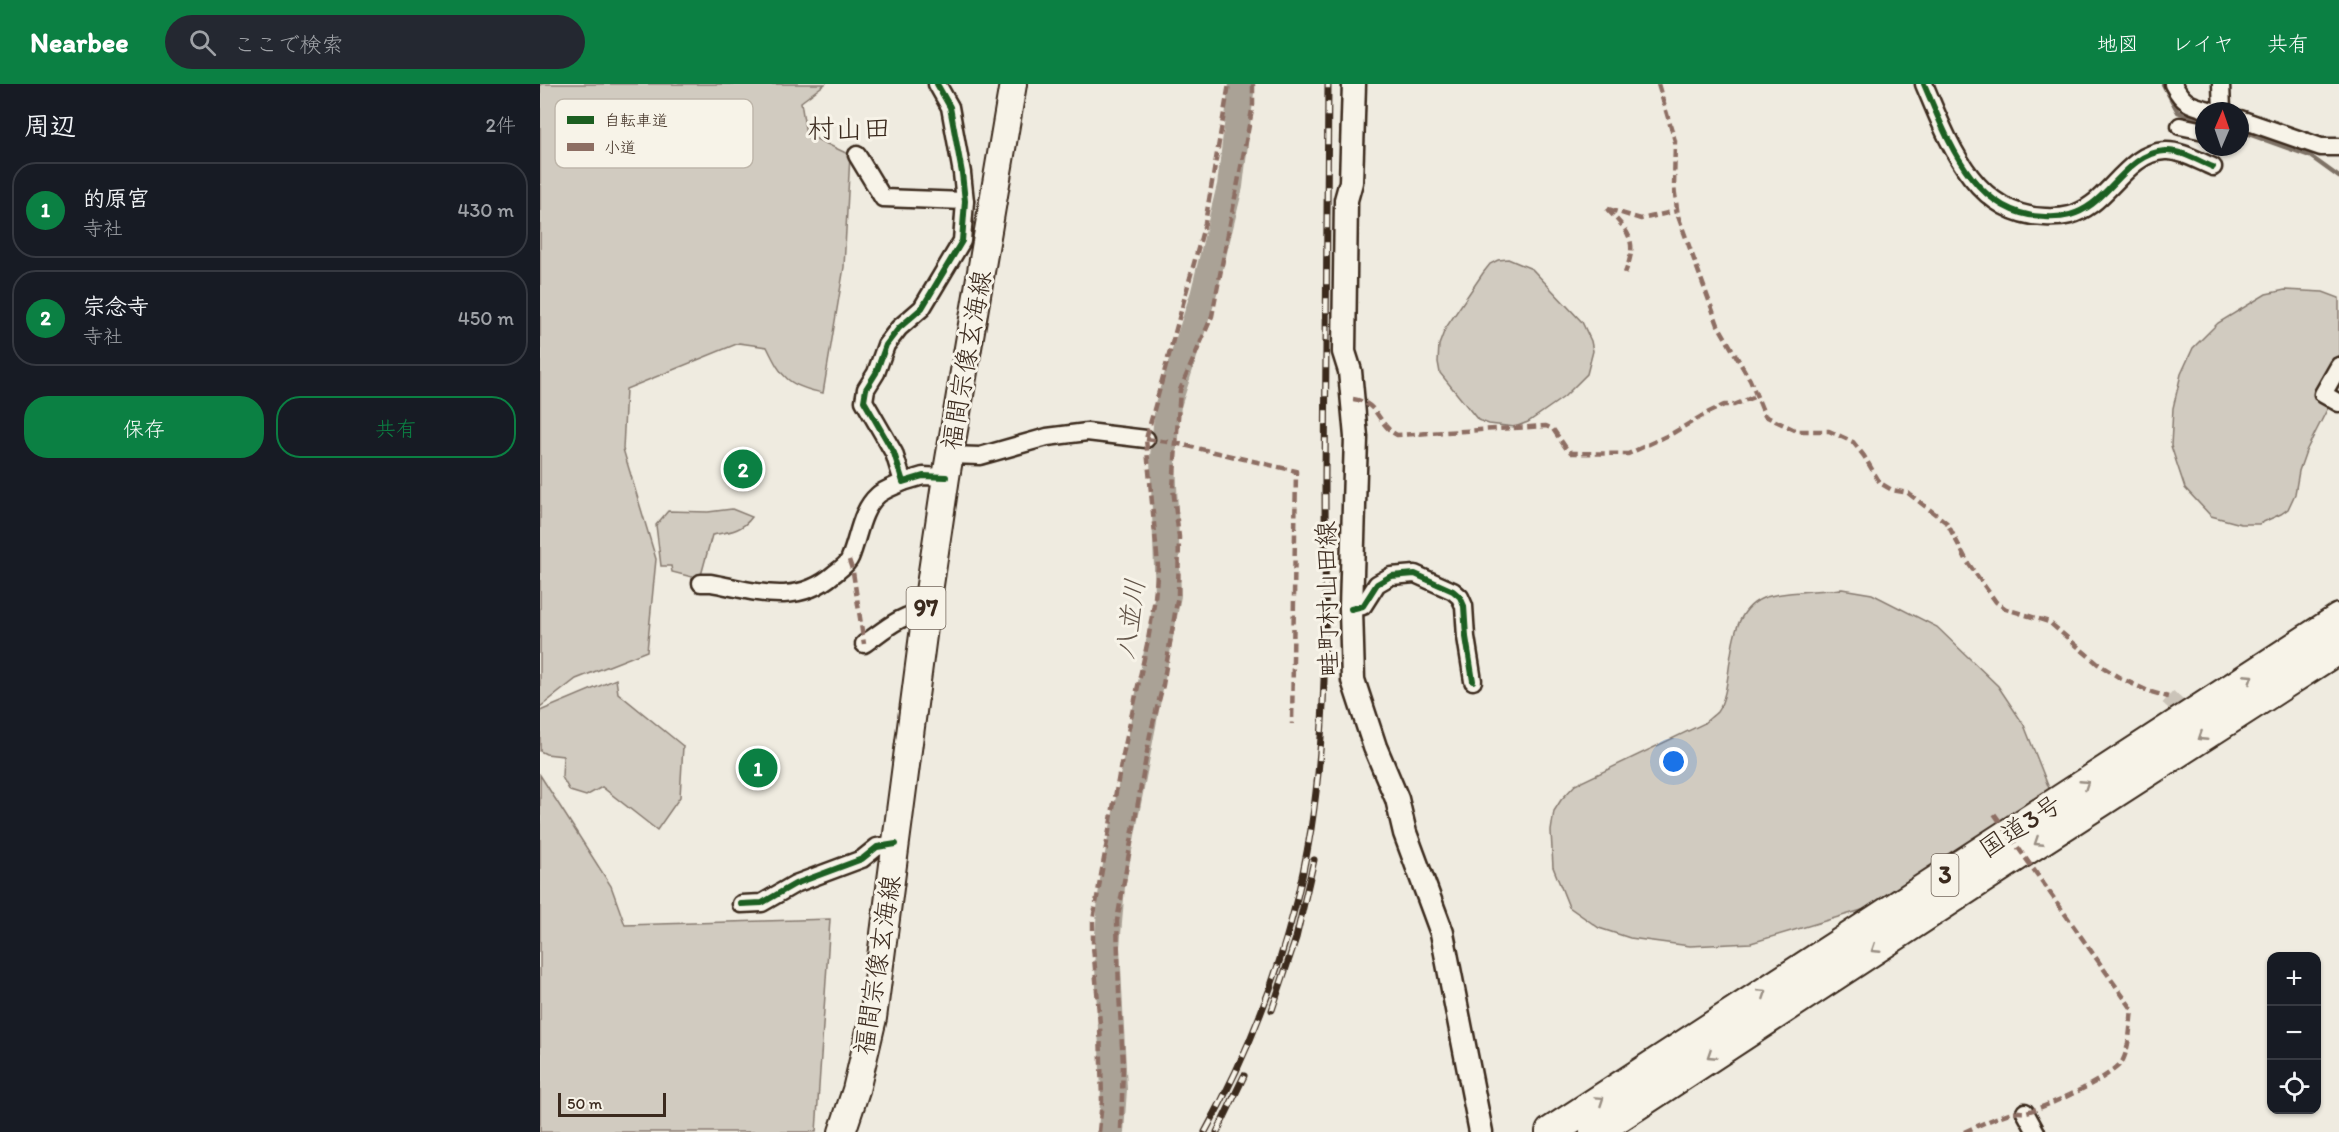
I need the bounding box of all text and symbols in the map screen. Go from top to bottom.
search box [165,15,585,69]
text: Nearbee [30,25,129,59]
icon: search [186,26,219,59]
text: ここで検索 [234,31,344,58]
text: 地図 [2097,31,2139,56]
text: レイヤ [2172,31,2234,56]
text: 共有 [2267,31,2309,56]
legend [555,99,753,168]
north arrow [2195,102,2249,156]
text: 周辺 [24,110,76,142]
text: 自転車道 [604,111,668,130]
district label: 村山田 [807,111,891,145]
text: 2件 [485,113,516,137]
text: 小道 [604,138,636,157]
text: 的原宮 [83,185,149,212]
text: 1 [41,198,50,222]
text: 430 m [457,198,514,222]
text: 寺社 [83,216,123,240]
street label: 福間宗像玄海線 [934,268,998,452]
text: 宗念寺 [83,293,149,320]
text: 2 [40,306,51,330]
text: 450 m [458,306,514,330]
text: 寺社 [83,324,123,348]
button: 保存 [24,396,264,458]
button: 共有 [276,396,516,458]
pin: 2 [724,446,762,492]
street label: 畦町村山田線 [1310,521,1344,677]
water label: 八並川 [1108,577,1151,661]
road number: 97 [906,587,946,629]
one-way arrow [2242,674,2253,685]
one-way arrow [2198,730,2209,741]
pin: 1 [738,746,778,790]
your location [1659,747,1688,776]
one-way arrow [2079,779,2089,791]
street label: 国道3号 [1973,787,2067,865]
one-way arrow [2034,835,2045,846]
road number: 3 [1932,854,1958,896]
street label: 福間宗像玄海線 [847,873,907,1057]
one-way arrow [1870,942,1881,953]
map controls [2267,952,2321,1114]
button: + [2267,952,2321,1006]
one-way arrow [1756,989,1767,1000]
button: − [2267,1006,2321,1060]
one-way arrow [1707,1048,1718,1059]
button: locate [2267,1060,2321,1114]
scale bar [558,1090,666,1118]
text: 50 m [567,1094,602,1113]
one-way arrow [1594,1095,1604,1107]

